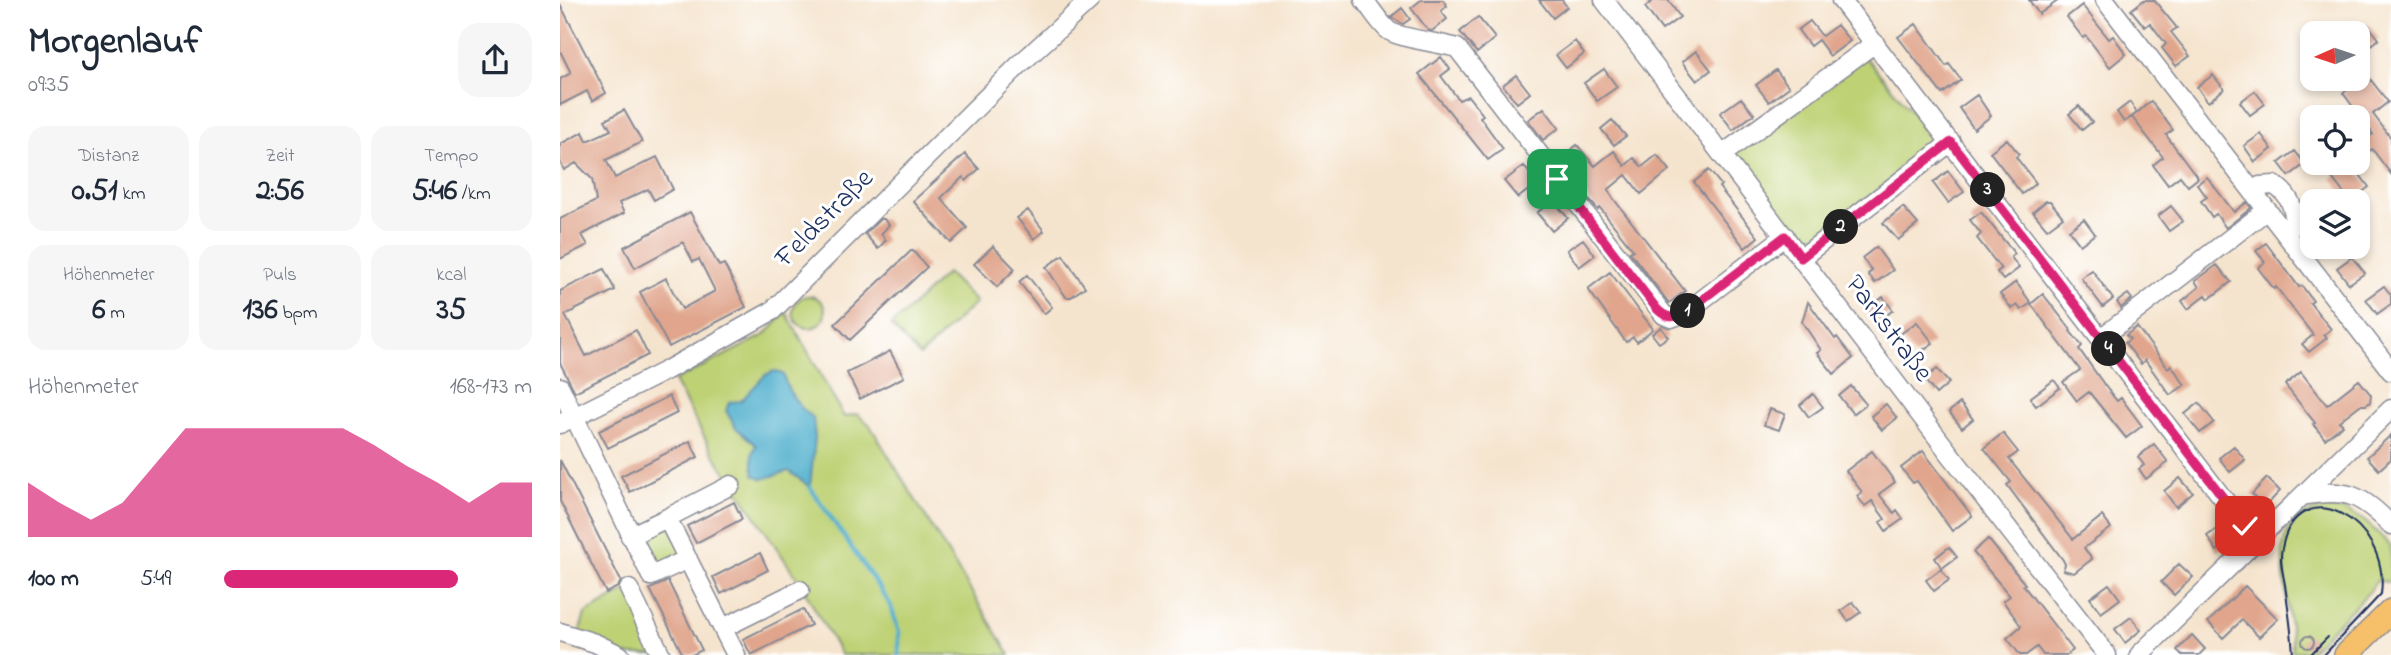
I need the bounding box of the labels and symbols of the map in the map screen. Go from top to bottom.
north arrow [2300,21,2370,91]
pin [1527,149,1587,209]
street label: Feldstraße [765,160,884,279]
pin: 3 [1970,172,2006,208]
pin: 2 [1824,210,1858,244]
street label: Parkstraße [1834,267,1942,392]
pin: 1 [1670,294,1706,328]
pin: 4 [2092,332,2126,366]
pin [2215,496,2275,556]

